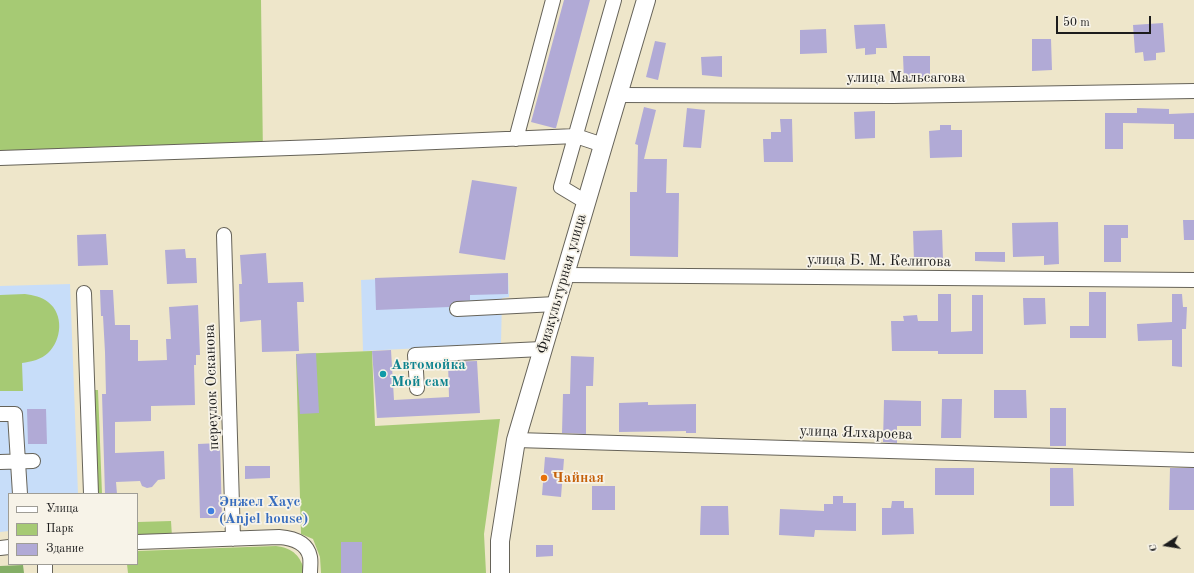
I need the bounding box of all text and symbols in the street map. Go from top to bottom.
scale bar [1058,8,1153,34]
text: 50 m [1063,17,1090,29]
street label: улица Мальсагова [847,69,965,87]
street label: Физкультурная улица [533,212,591,356]
street label: улица Б. М. Келигова [807,251,951,271]
street label: переулок Осканова [201,324,223,450]
place label: Автомойка Мой сам [391,356,466,391]
marker: Автомойка Мой сам [378,369,388,379]
street label: улица Ялхароева [799,422,913,444]
place label: Чайная [552,469,604,487]
marker: Чайная [539,473,549,483]
legend [8,493,138,565]
place label: Энжел Хаус (Anjel house) [219,493,308,528]
text: Улица [46,503,79,515]
marker: Энжел Хаус (Anjel house) [206,506,216,516]
text: Парк [46,523,74,535]
north arrow [1146,525,1186,565]
text: Здание [46,543,84,555]
text: С [1148,543,1160,552]

